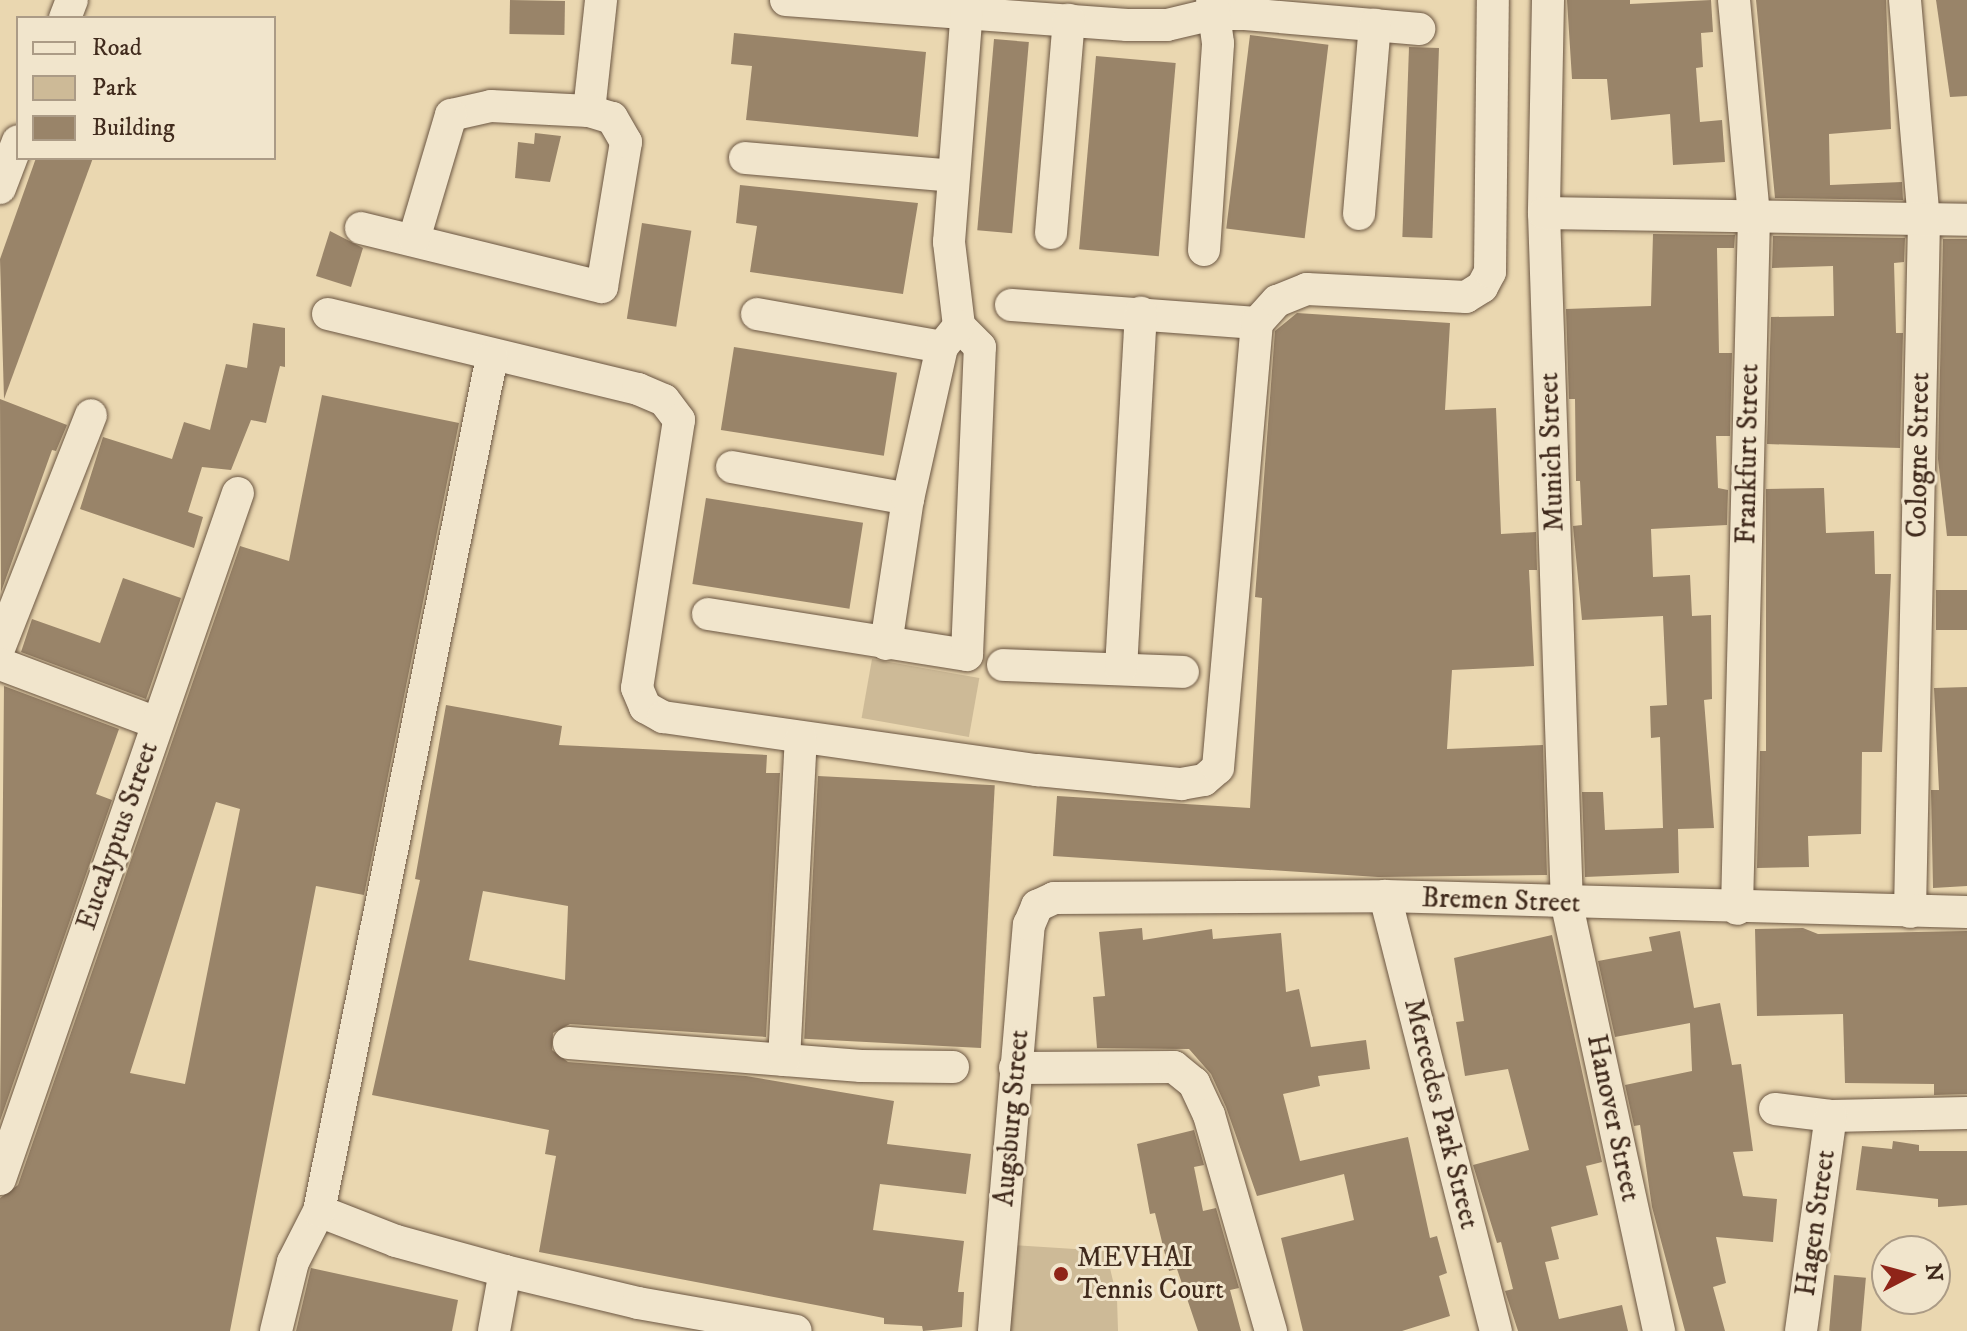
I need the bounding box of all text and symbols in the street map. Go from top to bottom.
legend [16,16,276,160]
text: Road [92,33,142,63]
text: Park [92,73,137,103]
text: Building [92,113,175,143]
street label: Frankfurt Street [1730,363,1766,545]
street label: Munich Street [1532,372,1572,532]
street label: Cologne Street [1901,372,1937,538]
street label: Eucalyptus Street [70,738,166,934]
street label: Bremen Street [1421,881,1581,921]
street label: Mercedes Park Street [1396,995,1486,1233]
street label: Augsburg Street [988,1028,1036,1208]
street label: Hanover Street [1579,1031,1647,1205]
street label: Hagen Street [1789,1148,1843,1298]
north arrow [1871,1235,1951,1315]
place label: MEVHAI Tennis Court [1077,1241,1224,1307]
text: N [1919,1262,1948,1283]
marker: MEVHAI Tennis Court [1052,1265,1070,1283]

